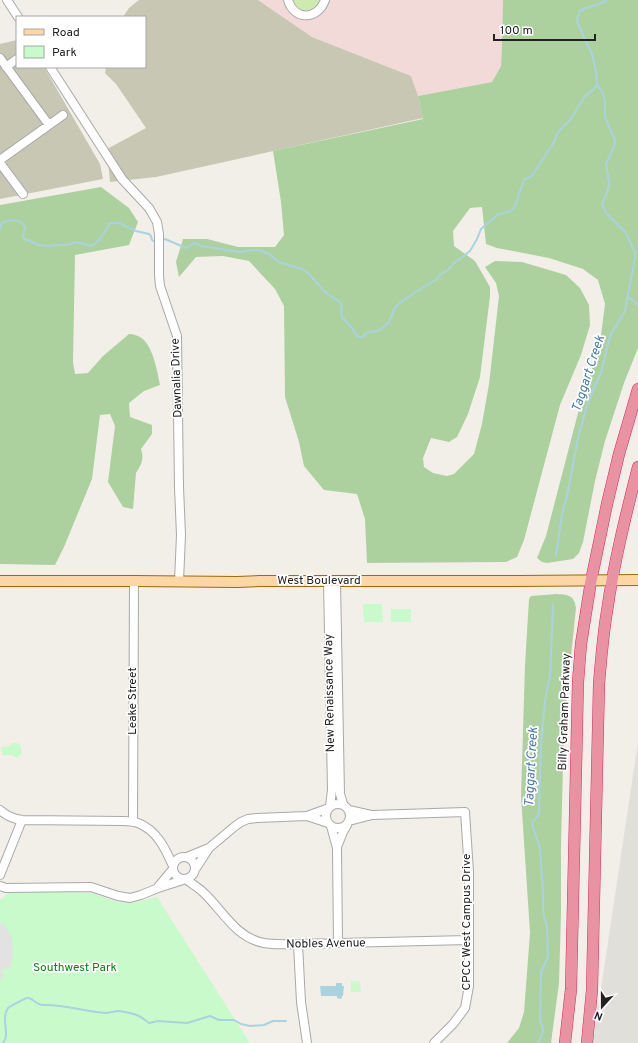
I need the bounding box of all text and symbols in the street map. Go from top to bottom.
legend [16,16,146,68]
scale bar [494,16,595,42]
text: 100 m [500,23,533,39]
text: Road [52,25,80,41]
text: Park [52,45,77,61]
water label: Taggart Creek [569,333,609,414]
street label: Dawnalia Drive [168,338,186,418]
street label: West Boulevard [277,573,361,589]
street label: New Renaissance Way [321,633,339,753]
street label: Billy Graham Parkway [555,653,575,771]
street label: Leake Street [125,667,141,735]
water label: Taggart Creek [522,726,542,807]
street label: CPCC West Campus Drive [459,853,475,991]
street label: Nobles Avenue [286,935,366,953]
park label: Southwest Park [33,960,117,976]
north arrow [582,987,622,1027]
text: N [593,1007,605,1023]

